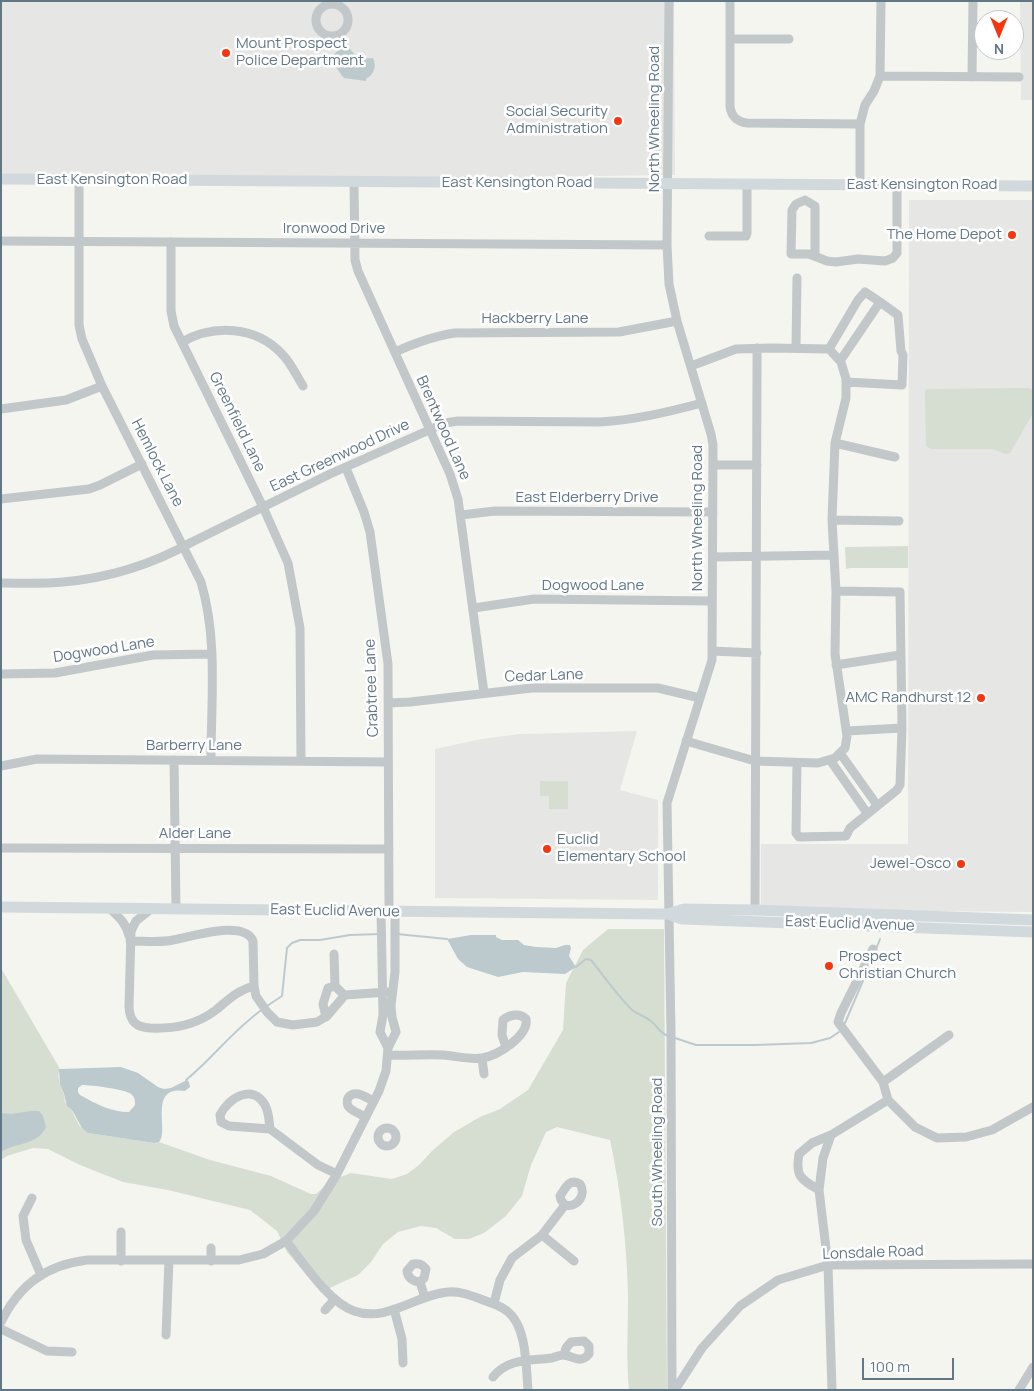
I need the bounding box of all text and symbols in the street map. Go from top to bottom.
north arrow [974,10,1024,60]
place label: Mount Prospect Police Department [236,35,364,70]
text: N [994,40,1004,59]
street label: North Wheeling Road [646,46,664,192]
marker: Mount Prospect Police Department [220,47,232,59]
place label: Social Security Administration [506,103,608,138]
marker: Social Security Administration [612,115,624,127]
street label: East Kensington Road [37,171,187,189]
street label: East Kensington Road [442,174,592,192]
street label: East Kensington Road [847,176,997,194]
street label: Ironwood Drive [283,220,385,238]
place label: The Home Depot [886,226,1002,244]
marker: The Home Depot [1006,229,1018,241]
street label: Hackberry Lane [481,310,589,328]
street label: Greenfield Lane [205,369,269,475]
street label: Brentwood Lane [412,373,474,483]
street label: Hemlock Lane [127,416,187,510]
street label: East Greenwood Drive [267,416,413,496]
street label: North Wheeling Road [689,445,707,591]
street label: East Elderberry Drive [515,489,659,507]
street label: Dogwood Lane [542,577,644,595]
street label: Dogwood Lane [52,633,156,667]
street label: Crabtree Lane [361,638,383,738]
street label: Cedar Lane [504,666,584,686]
place label: AMC Randhurst 12 [845,689,971,707]
marker: AMC Randhurst 12 [975,692,987,704]
street label: Barberry Lane [146,737,242,755]
street label: Alder Lane [159,825,231,843]
place label: Euclid Elementary School [557,831,686,866]
marker: Euclid Elementary School [541,843,553,855]
place label: Jewel-Osco [870,855,951,873]
marker: Jewel-Osco [955,858,967,870]
street label: East Euclid Avenue [270,901,400,921]
street label: East Euclid Avenue [785,913,915,935]
place label: Prospect Christian Church [839,948,956,983]
marker: Prospect Christian Church [823,960,835,972]
street label: South Wheeling Road [649,1078,667,1226]
street label: Lonsdale Road [822,1242,924,1264]
scale bar [864,1348,956,1380]
text: 100 m [870,1356,910,1377]

